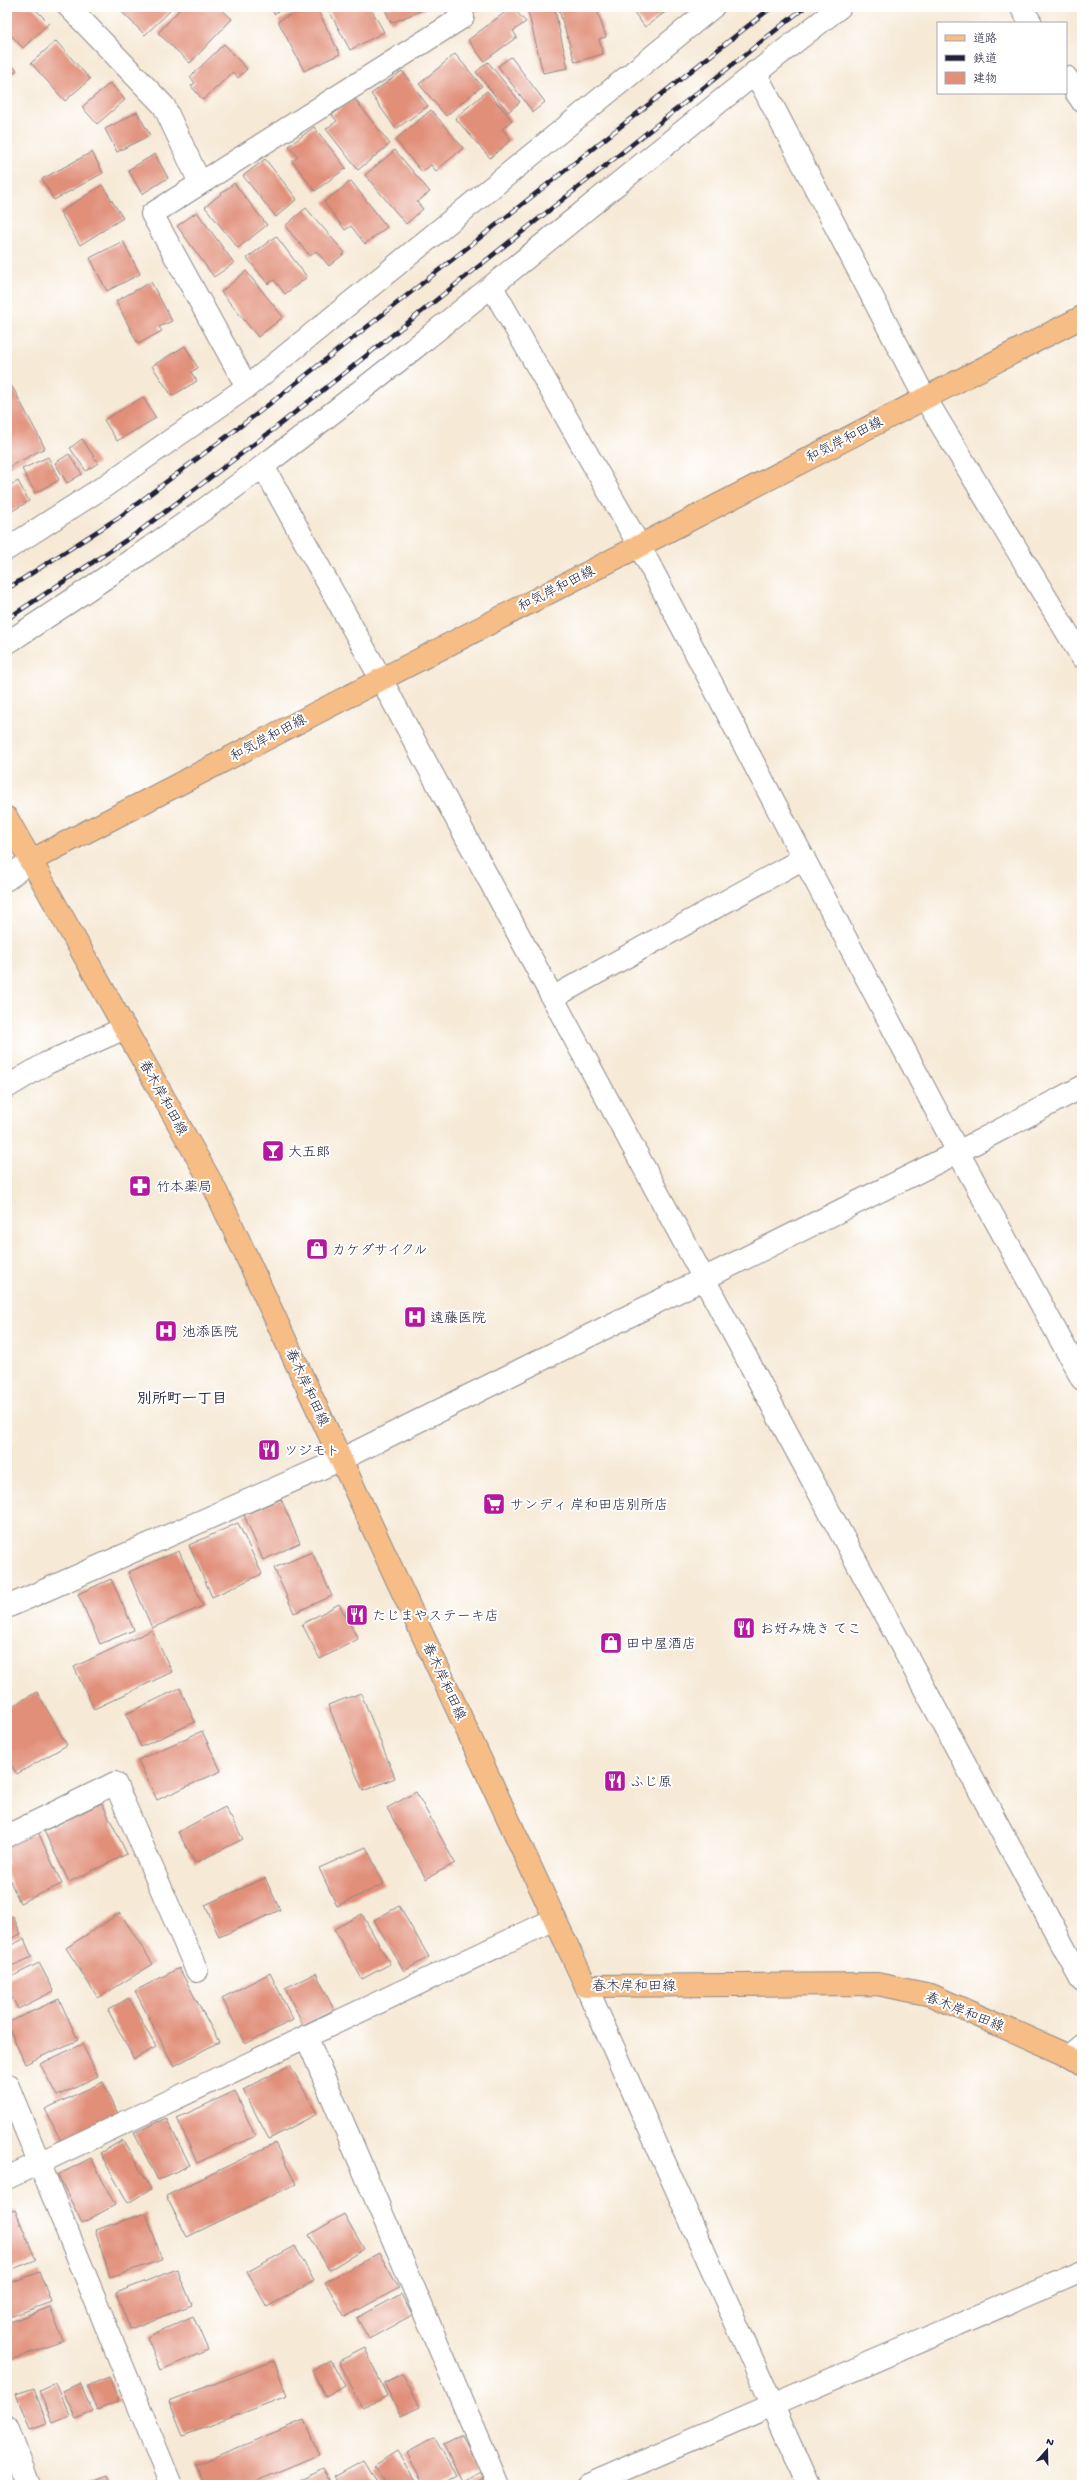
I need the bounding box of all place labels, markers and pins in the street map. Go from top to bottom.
bar icon: 大五郎 [260,1138,286,1164]
place label: 大五郎 [288,1145,330,1162]
pharmacy icon: 竹本薬局 [127,1173,153,1199]
place label: 竹本薬局 [156,1180,212,1197]
shop icon: カケダサイクル [304,1236,330,1262]
place label: カケダサイクル [332,1243,428,1260]
hospital icon: 遠藤医院 [402,1304,428,1330]
place label: 遠藤医院 [430,1311,486,1328]
hospital icon: 池添医院 [153,1318,179,1344]
place label: 池添医院 [182,1325,238,1342]
restaurant icon: ツジモト [256,1437,282,1463]
place label: ツジモト [284,1444,340,1461]
supermarket icon: サンディ 岸和田店別所店 [481,1491,507,1517]
place label: サンディ 岸和田店別所店 [510,1498,668,1515]
restaurant icon: たじまやステーキ店 [344,1602,370,1628]
place label: たじまやステーキ店 [372,1609,499,1626]
restaurant icon: お好み焼き てこ [731,1615,757,1641]
place label: お好み焼き てこ [760,1622,861,1639]
shop icon: 田中屋酒店 [598,1630,624,1656]
place label: 田中屋酒店 [626,1637,696,1654]
restaurant icon: ふじ原 [602,1768,628,1794]
place label: ふじ原 [630,1775,672,1792]

